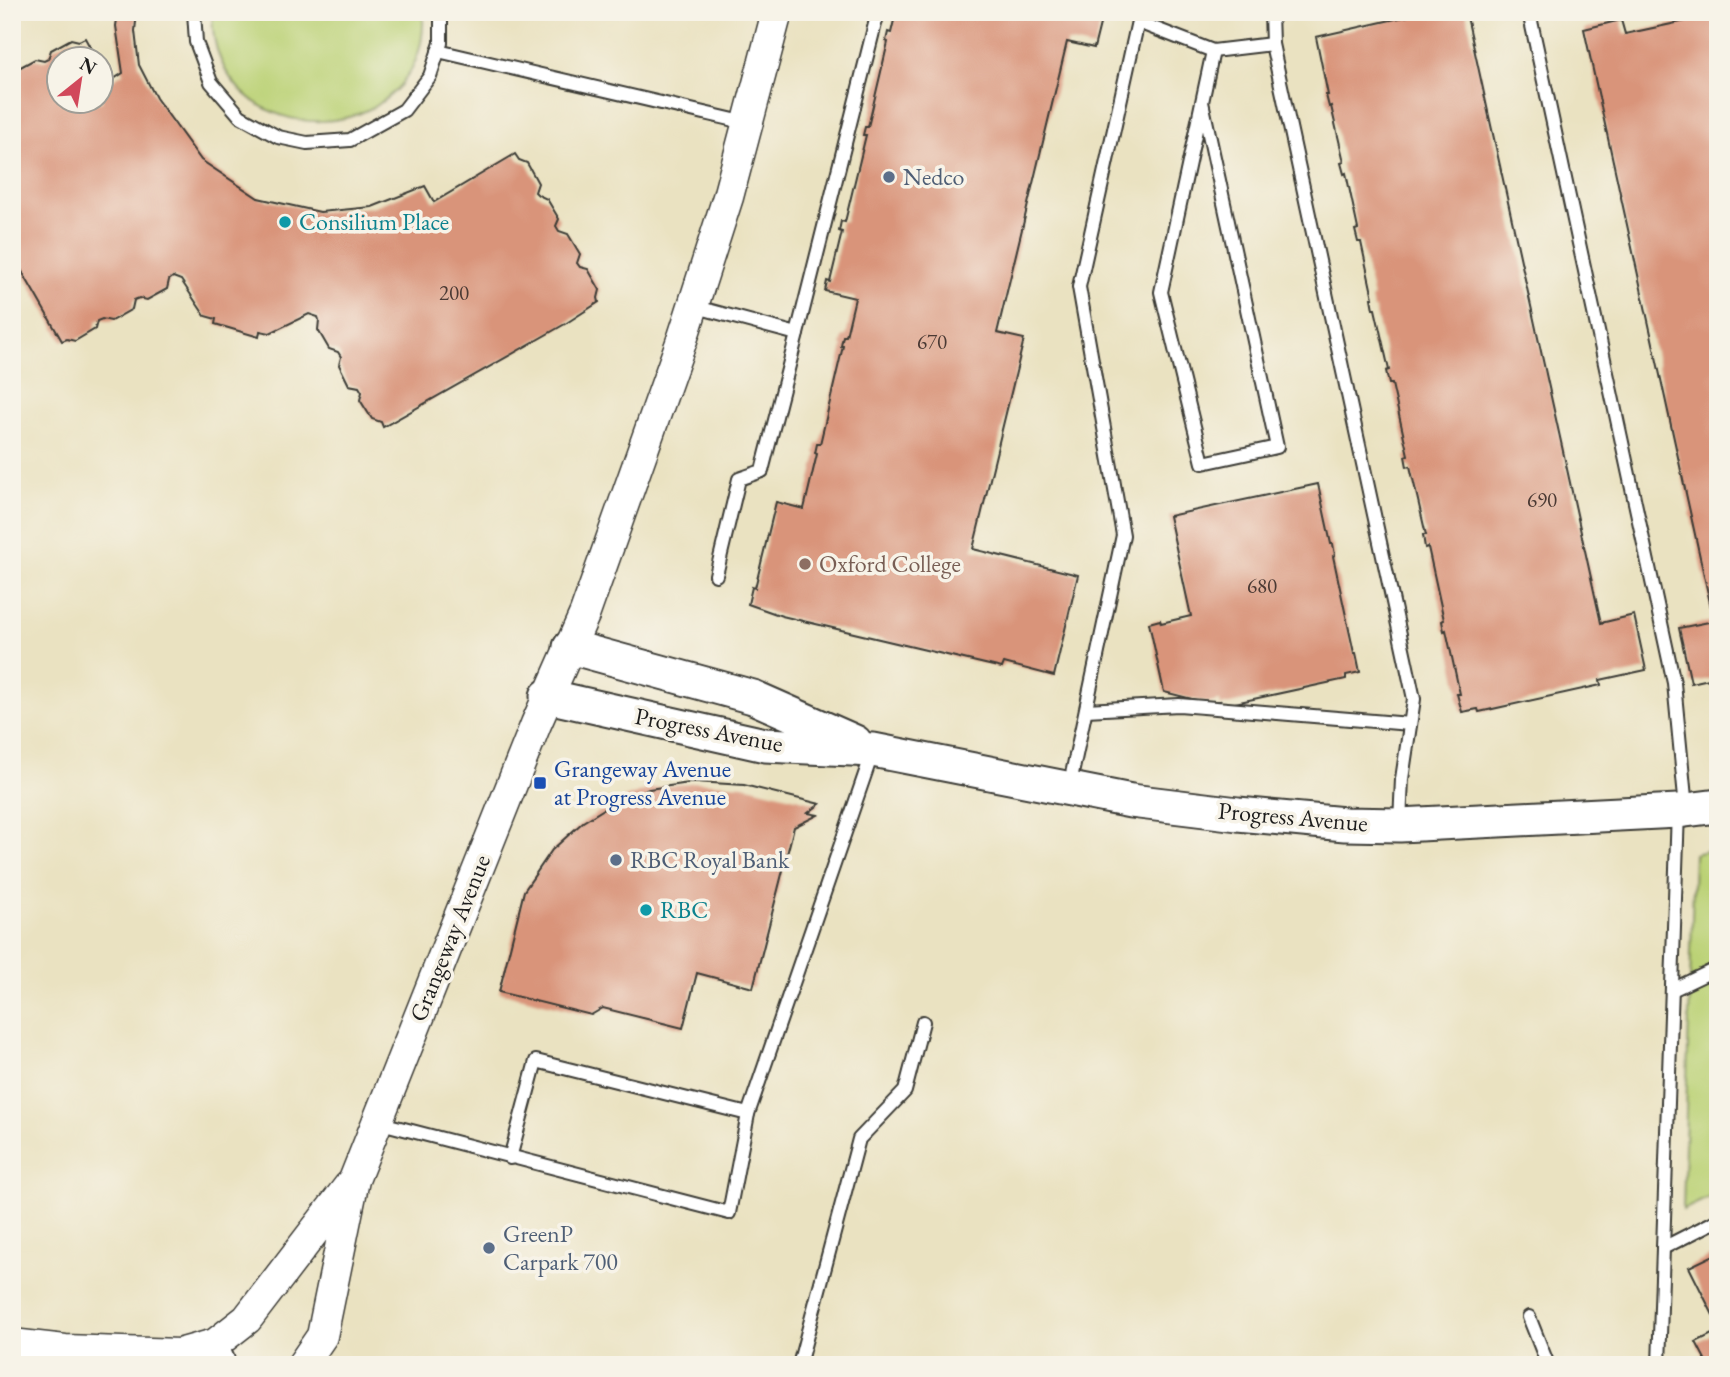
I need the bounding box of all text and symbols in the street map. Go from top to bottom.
north arrow [46,46,116,116]
text: N [75,51,102,81]
place label: Nedco [903,161,965,192]
marker: Nedco [881,169,897,185]
place label: Consilium Place [299,206,449,237]
marker: Consilium Place [277,214,293,230]
house number: 200 [439,279,469,306]
house number: 670 [917,328,947,355]
house number: 690 [1527,486,1557,513]
place label: Oxford College [819,548,961,579]
marker: Oxford College [797,556,813,572]
house number: 680 [1247,572,1277,599]
street label: Progress Avenue [632,700,786,759]
place label: Grangeway Avenue at Progress Avenue [554,753,731,812]
marker: Grangeway Avenue at Progress Avenue [532,775,548,791]
street label: Progress Avenue [1217,795,1369,838]
place label: RBC Royal Bank [630,844,790,875]
street label: Grangeway Avenue [402,850,497,1026]
marker: RBC Royal Bank [608,852,624,868]
place label: RBC [660,894,708,925]
marker: RBC [638,902,654,918]
place label: GreenP Carpark 700 [503,1218,618,1277]
marker: GreenP Carpark 700 [481,1240,497,1256]

